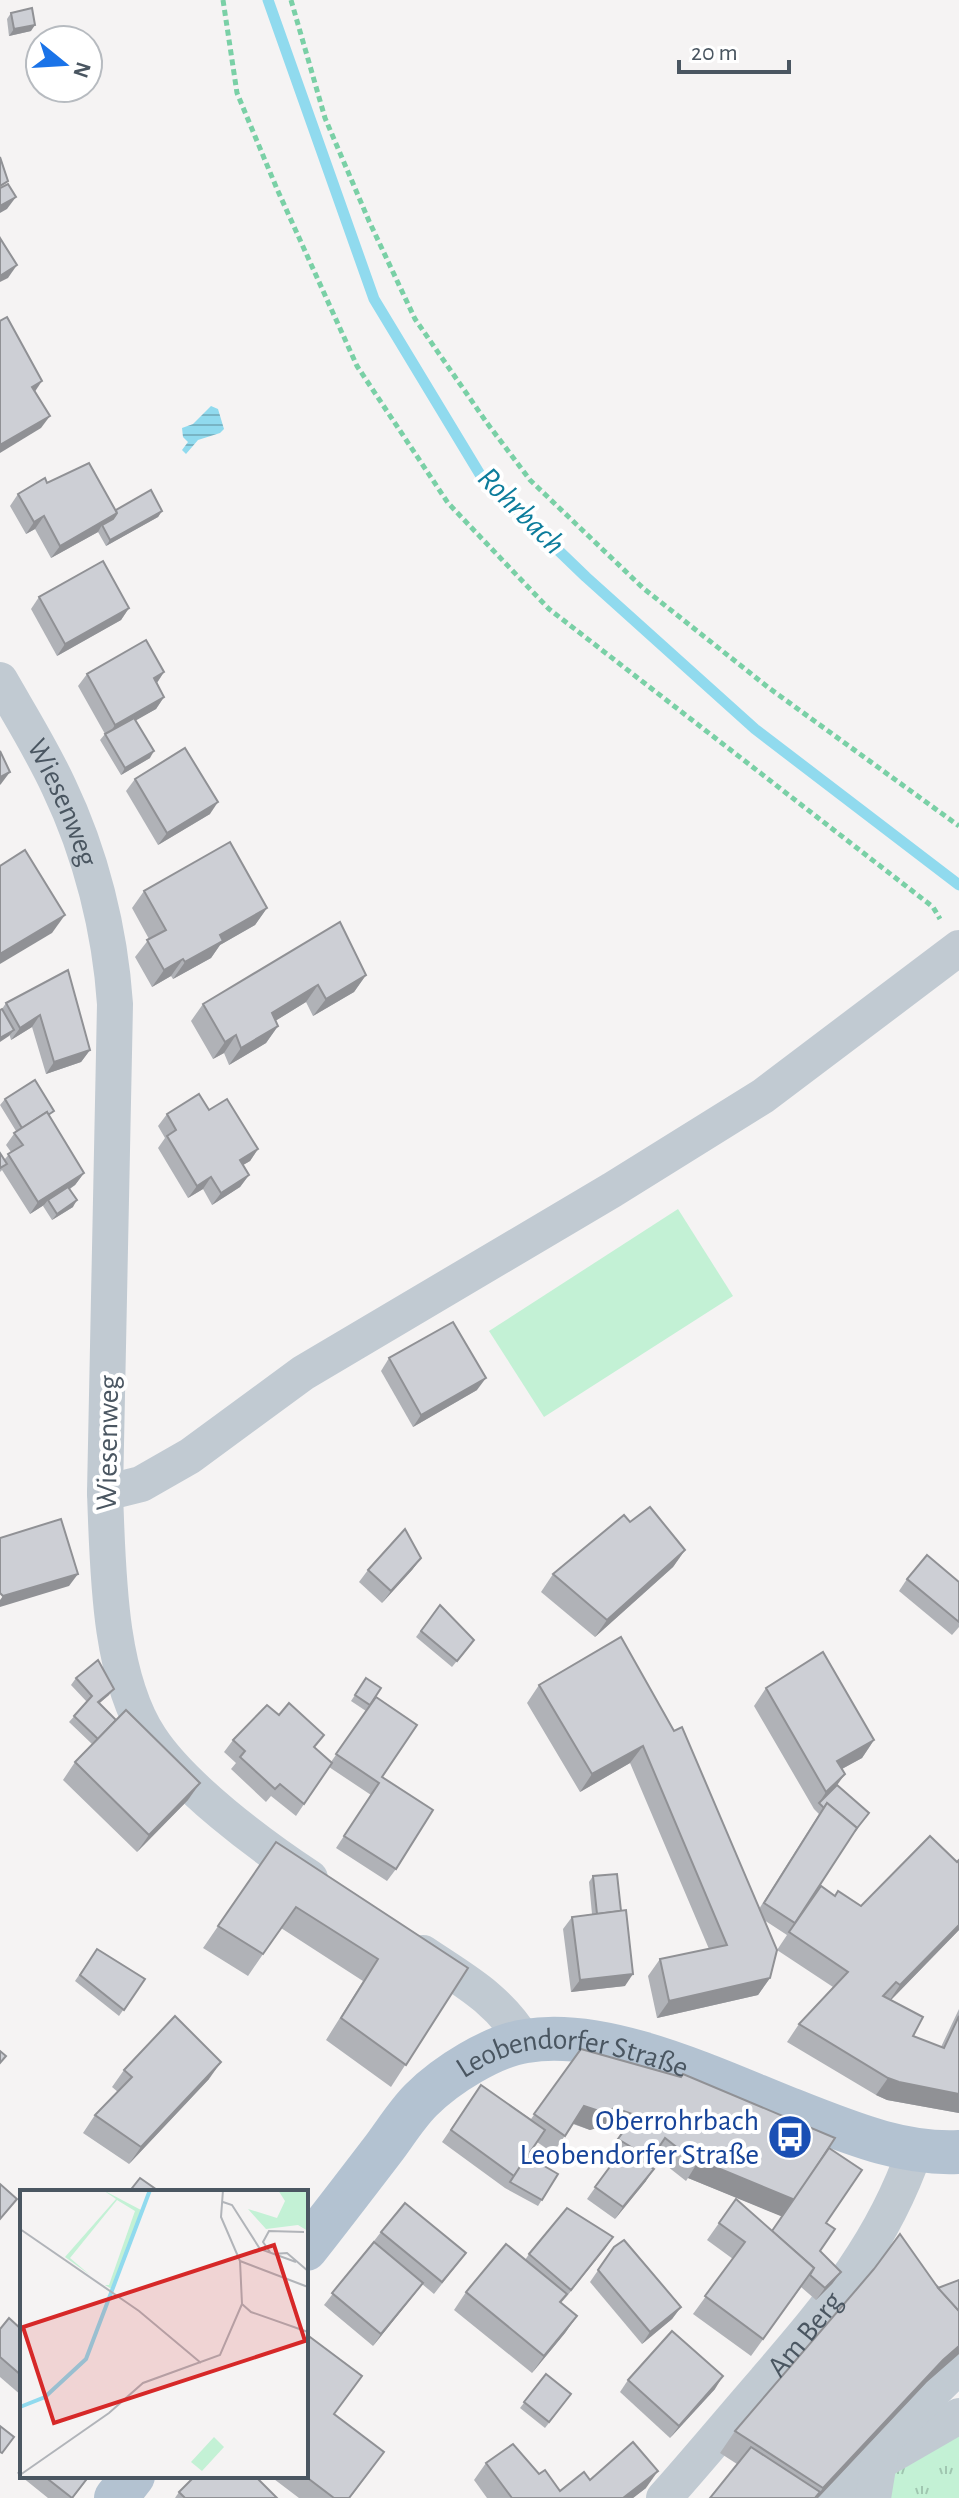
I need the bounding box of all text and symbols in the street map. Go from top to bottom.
north arrow [24,24,104,104]
scale bar [679,24,789,74]
text: 20 m [691,41,738,65]
text: N [69,59,95,81]
water label: Rohrbach [472,461,571,560]
street label: Wiesenweg [21,734,103,870]
street label: Wiesenweg [92,1375,124,1511]
text: Leobendorfer Straße [451,2025,692,2084]
street label: Leobendorfer Straße [455,2057,695,2097]
place label: Oberrohrbach Leobendorfer Straße [520,2106,759,2170]
bus stop icon: Oberrohrbach Leobendorfer Straße [766,2113,814,2161]
inset map [20,2190,308,2478]
street label: Am Berg [762,2286,849,2383]

